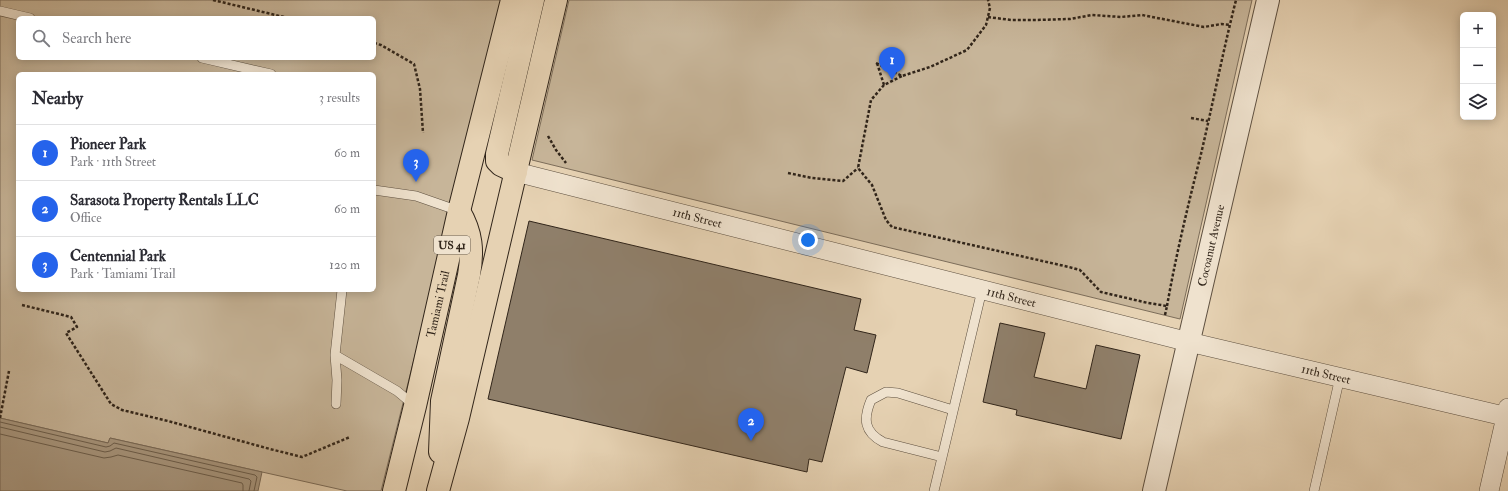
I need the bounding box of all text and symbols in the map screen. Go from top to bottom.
map controls [1460,12,1496,120]
button: + [1460,12,1496,48]
search box [16,16,376,60]
icon: search [30,27,52,49]
text: Search here [62,29,131,48]
pin: 1 [879,47,905,80]
button: − [1460,48,1496,84]
button: layers [1460,84,1496,120]
text: Nearby [32,88,83,109]
text: 3 results [319,90,360,106]
text: Pioneer Park [70,135,146,154]
text: 1 [43,145,47,161]
text: 60 m [334,145,360,161]
pin: 3 [403,149,429,182]
text: Park · 11th Street [70,154,156,170]
text: Sarasota Property Rentals LLC [70,191,259,210]
text: 2 [42,201,48,217]
text: 60 m [334,201,360,217]
street label: Cocoanut Avenue [1195,203,1228,288]
street label: 11th Street [671,205,723,232]
text: Office [70,210,102,226]
your location [798,230,818,250]
road number: US 41 [434,236,470,254]
text: Centennial Park [70,247,166,266]
text: 3 [43,257,48,273]
text: 120 m [329,257,360,273]
text: Park · Tamiami Trail [70,266,176,282]
street label: Tamiami Trail [424,269,453,339]
street label: 11th Street [985,284,1038,311]
street label: 11th Street [1300,362,1352,388]
pin: 2 [738,408,764,441]

